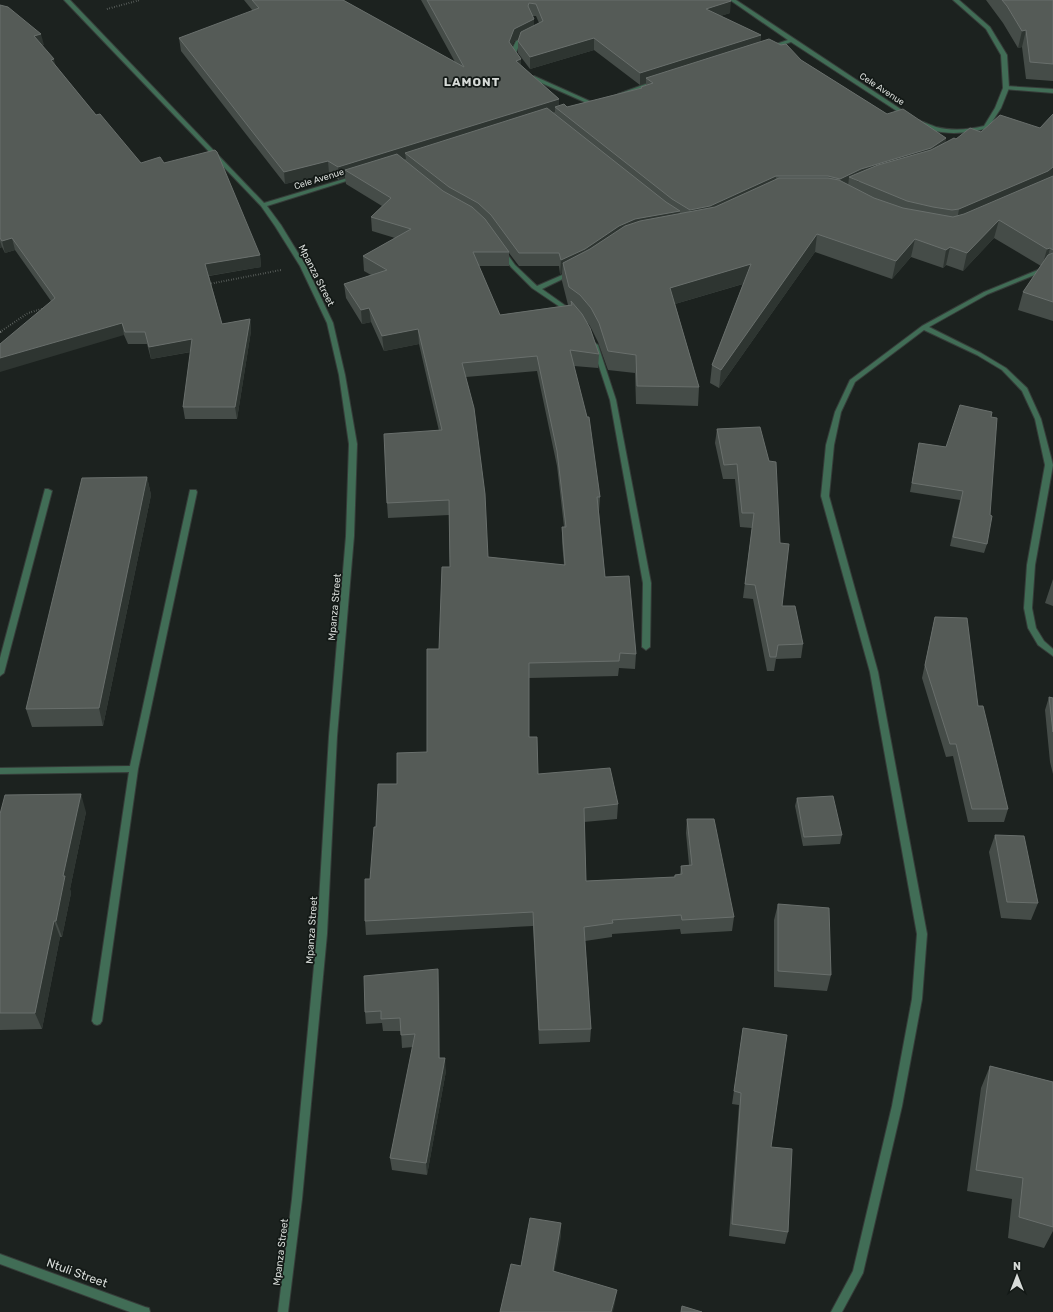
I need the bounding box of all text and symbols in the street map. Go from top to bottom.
street label: Cele Avenue [858,71,906,107]
district label: LAMONT [444,75,500,89]
street label: Cele Avenue [293,167,345,191]
street label: Mpanza Street [295,243,337,308]
street label: Mpanza Street [326,573,344,641]
street label: Mpanza Street [304,896,320,964]
street label: Mpanza Street [271,1218,291,1286]
street label: Ntuli Street [45,1256,110,1291]
north arrow [997,1256,1037,1296]
text: N [1013,1260,1021,1273]

